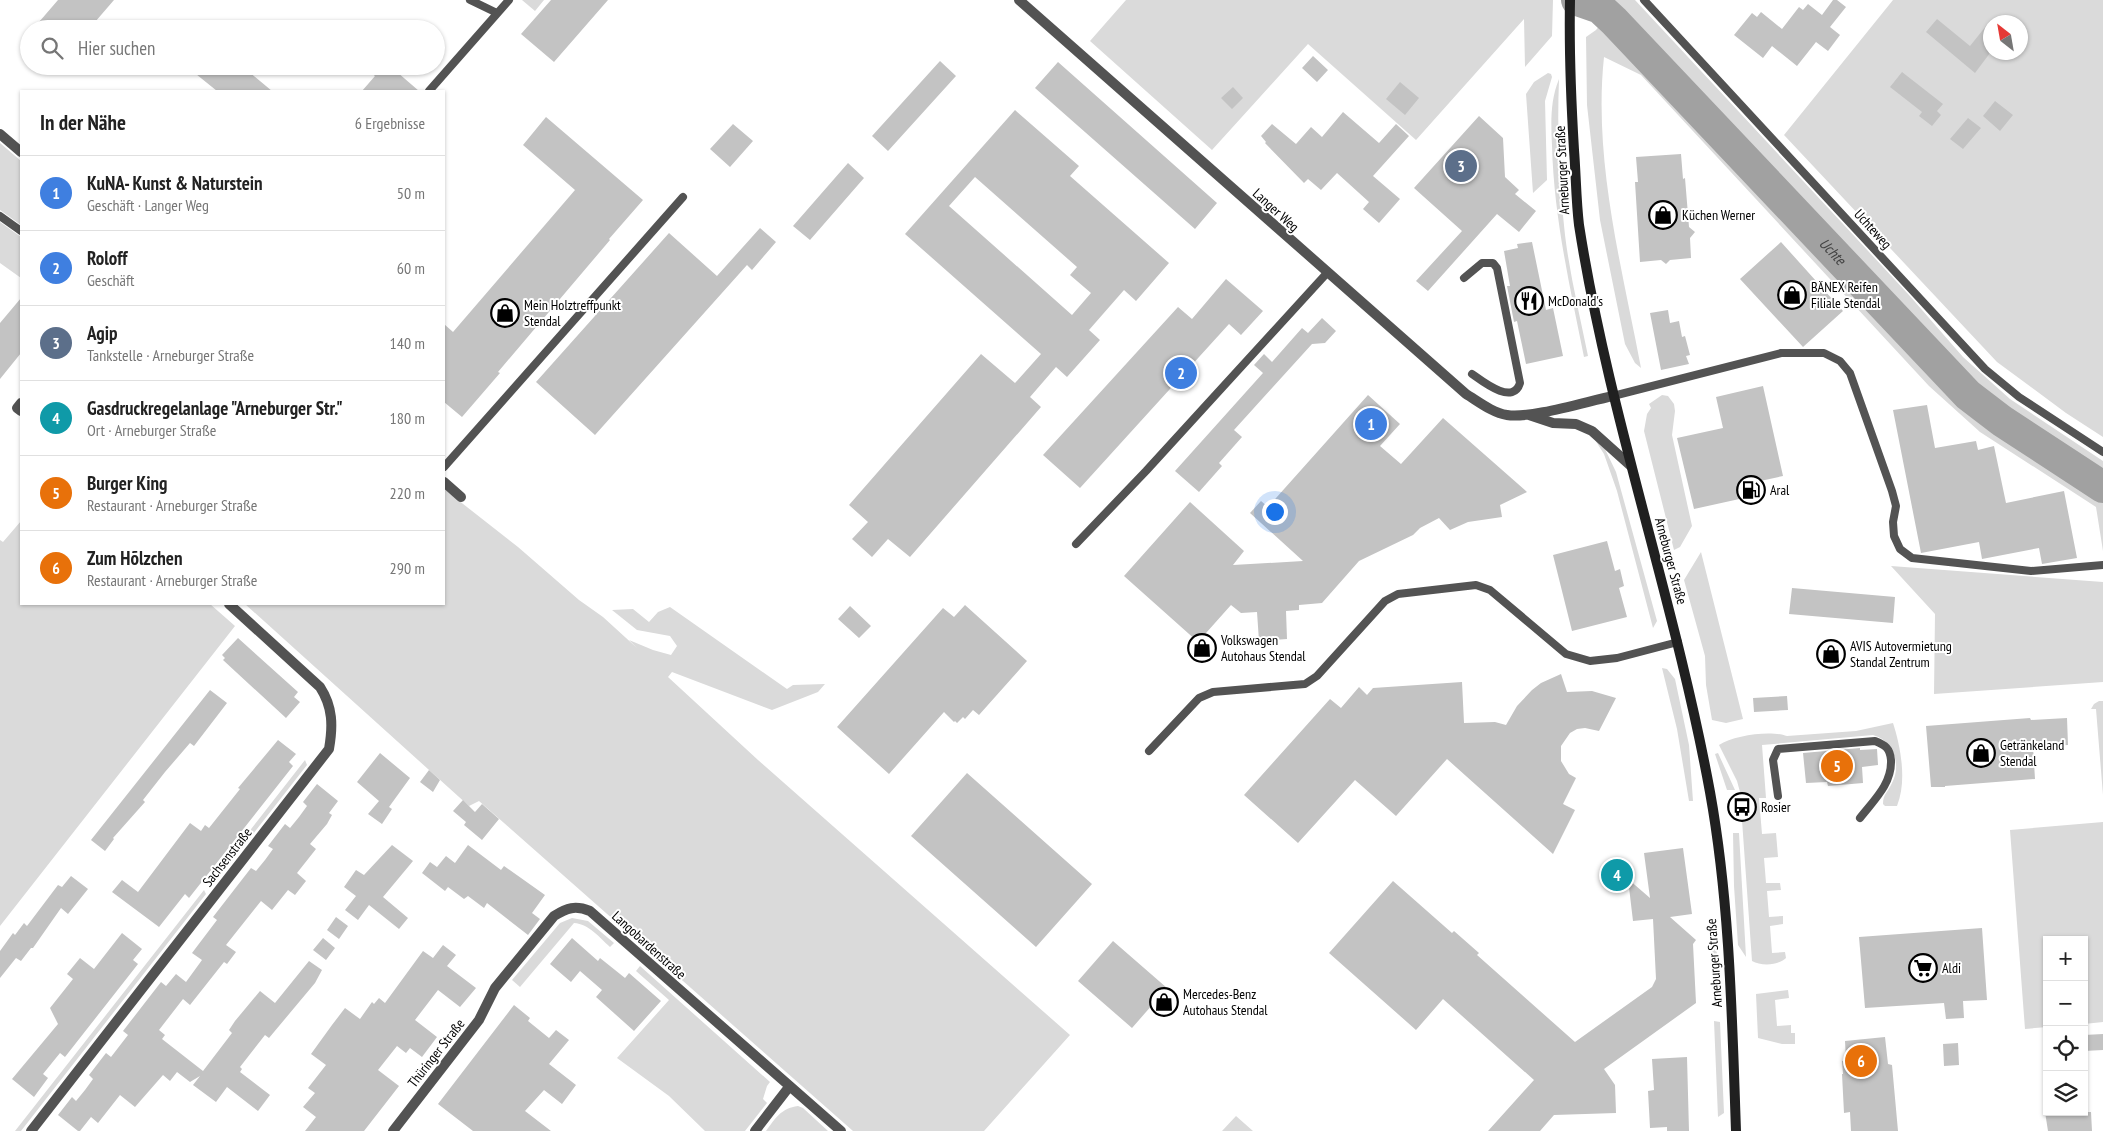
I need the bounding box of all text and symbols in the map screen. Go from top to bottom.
north arrow [1983,15,2028,60]
search box [20,20,445,75]
icon: search [38,34,66,62]
text: Hier suchen [78,36,155,60]
text: In der Nähe [40,109,126,136]
text: 6 Ergebnisse [355,113,425,133]
street label: Arneburger Straße [1551,125,1573,215]
pin: 3 [1445,147,1477,185]
text: KuNA- Kunst & Naturstein [87,171,263,195]
text: 1 [52,183,60,203]
text: 50 m [397,183,425,203]
street label: Langer Weg [1249,184,1303,236]
text: Geschäft · Langer Weg [87,195,209,215]
shop icon: Küchen Werner [1648,200,1678,230]
street label: Uchteweg [1850,205,1896,253]
place label: Küchen Werner [1682,206,1755,224]
water label: Uchte [1815,234,1850,269]
text: Roloff [87,246,127,270]
text: 2 [52,258,60,278]
text: 60 m [397,258,425,278]
text: Geschäft [87,270,134,290]
place label: BÄNEX Reifen Filiale Stendal [1811,278,1881,312]
shop icon: BÄNEX Reifen Filiale Stendal [1777,280,1807,310]
restaurant icon: McDonald's [1514,286,1544,316]
place label: McDonald's [1548,292,1603,310]
place label: Mein Holztreffpunkt Stendal [524,296,621,330]
shop icon: Mein Holztreffpunkt Stendal [490,298,520,328]
text: Agip [87,321,117,345]
text: 3 [52,333,60,353]
text: 140 m [390,333,425,353]
text: Tankstelle · Arneburger Straße [87,345,254,365]
pin: 2 [1165,354,1197,392]
text: Gasdruckregelanlage "Arneburger Str." [87,396,343,420]
pin: 1 [1355,405,1387,443]
text: 4 [52,408,60,428]
text: 180 m [390,408,425,428]
text: Ort · Arneburger Straße [87,420,216,440]
text: Burger King [87,471,167,495]
fuel station icon: Aral [1736,475,1766,505]
place label: Aral [1770,481,1790,499]
text: 5 [52,483,60,503]
text: 220 m [390,483,425,503]
text: Restaurant · Arneburger Straße [87,495,257,515]
your location [1262,499,1288,525]
street label: Arneburger Straße [1651,516,1691,606]
text: Zum Hõlzchen [87,546,183,570]
text: 6 [52,558,60,578]
text: 290 m [390,558,425,578]
text: Restaurant · Arneburger Straße [87,570,257,590]
place label: Volkswagen Autohaus Stendal [1220,631,1306,665]
shop icon: Volkswagen Autohaus Stendal [1187,633,1217,663]
place label: AVIS Autovermietung Standal Zentrum [1850,637,1952,671]
shop icon: AVIS Autovermietung Standal Zentrum [1816,639,1846,669]
place label: Getränkeland Stendal [2000,736,2064,770]
shop icon: Getränkeland Stendal [1966,738,1996,768]
pin: 5 [1821,747,1853,785]
bus stop icon: Rosier [1727,792,1757,822]
place label: Rosier [1761,798,1791,816]
street label: Sachsenstraße [198,824,256,890]
pin: 4 [1601,856,1633,894]
street label: Langobardenstraße [608,907,690,983]
street label: Arneburger Straße [1702,918,1726,1008]
map controls [2043,936,2088,1116]
button: + [2043,936,2088,981]
supermarket icon: Aldi [1908,953,1938,983]
place label: Aldi [1942,959,1961,977]
button: − [2043,981,2088,1026]
place label: Mercedes-Benz Autohaus Stendal [1183,985,1268,1019]
shop icon: Mercedes-Benz Autohaus Stendal [1149,987,1179,1017]
street label: Thüringer Straße [404,1015,468,1091]
button: locate [2043,1026,2088,1071]
pin: 6 [1845,1042,1877,1080]
button: layers [2043,1071,2088,1116]

